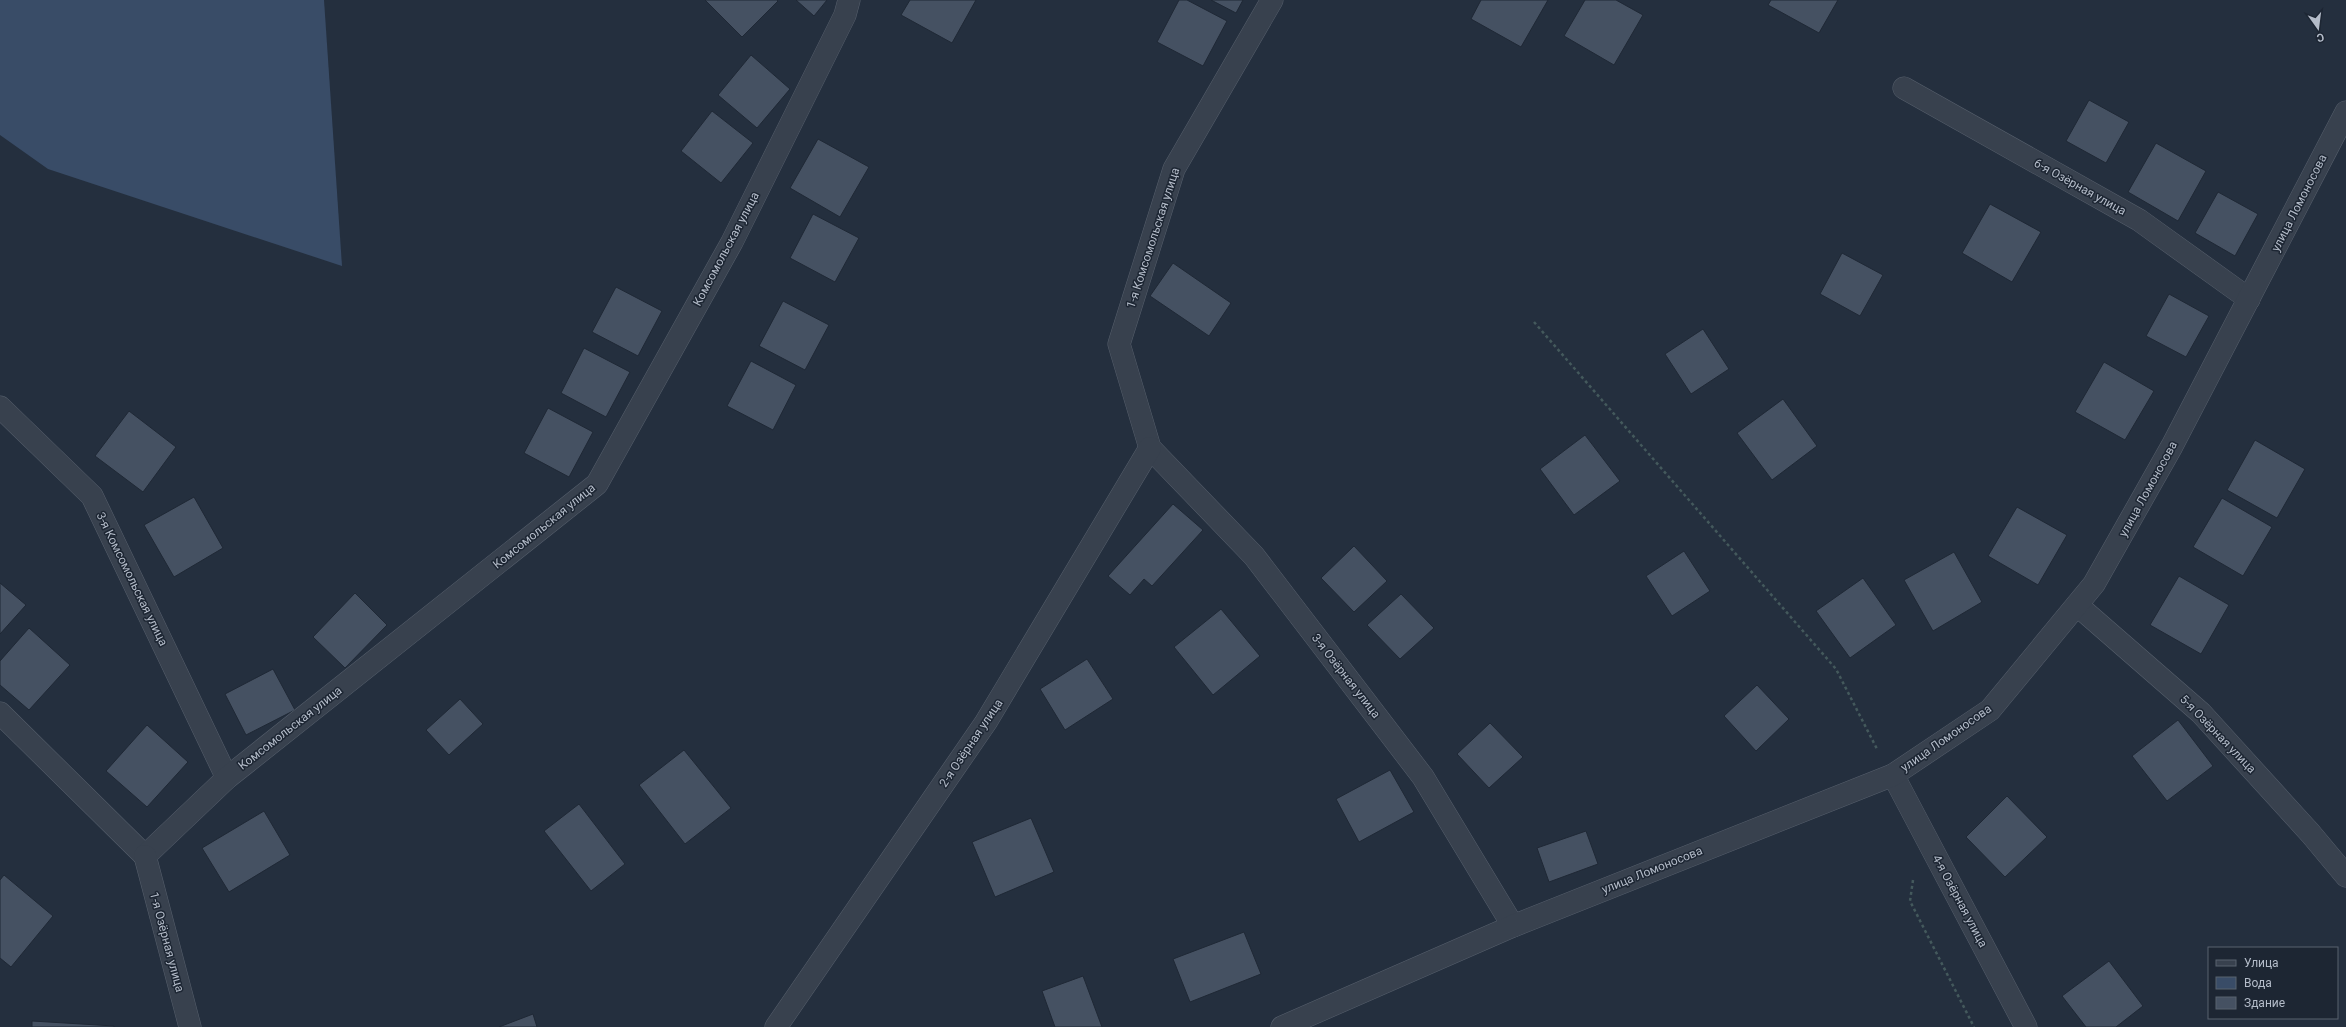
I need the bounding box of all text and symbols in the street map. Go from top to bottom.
north arrow [2298,8,2338,48]
text: С [2315,30,2325,44]
street label: улица Ломоносова [2268,152,2330,254]
street label: 6-я Озёрная улица [2032,156,2128,218]
street label: 1-я Комсомольская улица [1124,166,1182,310]
street label: Комсомольская улица [690,190,762,308]
street label: улица Ломоносова [2116,439,2180,539]
street label: Комсомольская улица [490,480,598,572]
street label: 3-я Комсомольская улица [93,510,171,648]
street label: 3-я Озёрная улица [1309,631,1383,721]
street label: Комсомольская улица [236,683,344,773]
street label: 5-я Озёрная улица [2177,692,2259,776]
street label: 2-я Озёрная улица [936,696,1006,790]
street label: улица Ломоносова [1898,701,1994,775]
street label: улица Ломоносова [1600,843,1704,897]
street label: 4-я Озёрная улица [1930,852,1990,950]
street label: 1-я Озёрная улица [147,890,187,994]
legend [2208,947,2338,1019]
text: Улица [2244,956,2279,970]
text: Вода [2244,976,2272,990]
text: Здание [2244,996,2285,1010]

